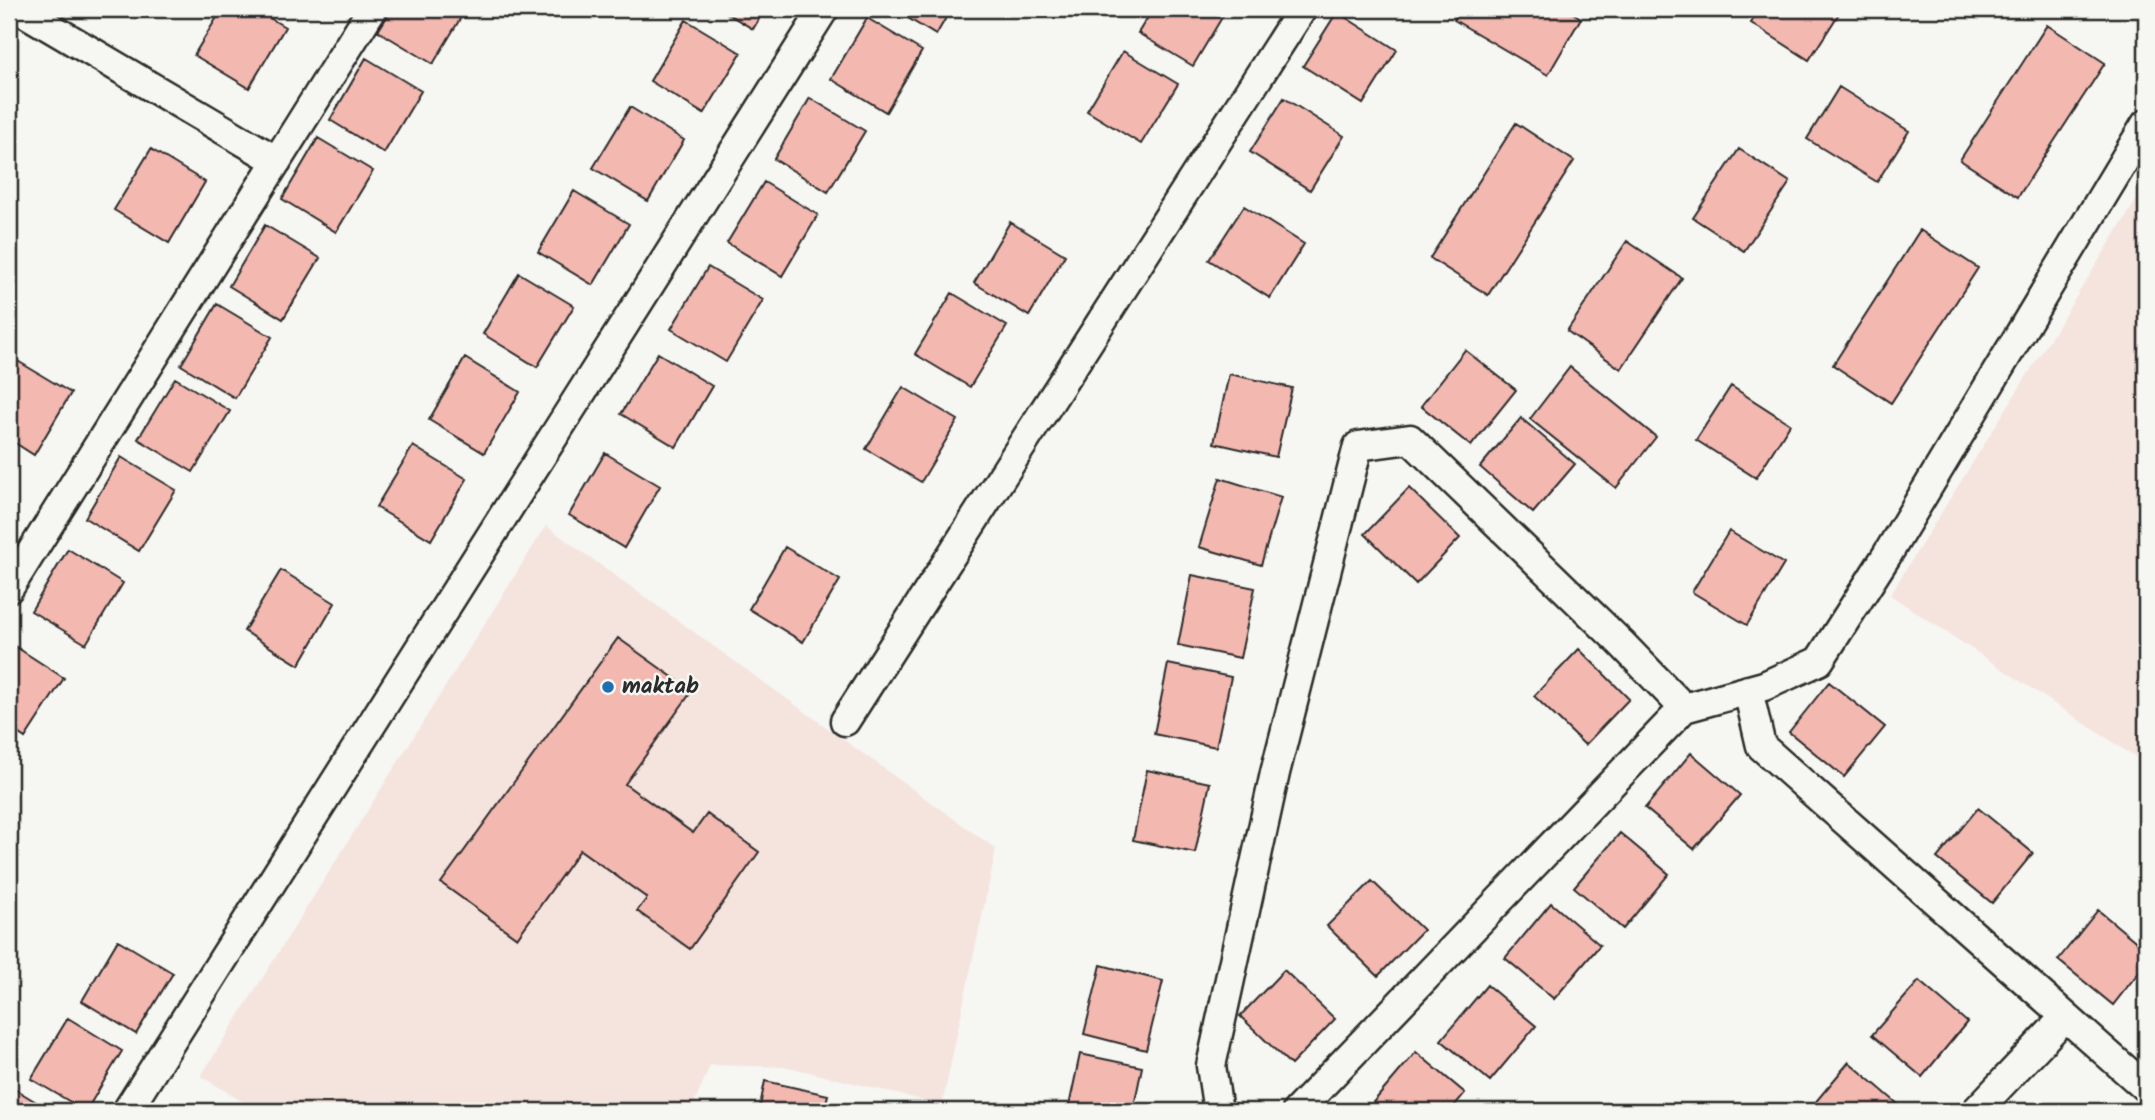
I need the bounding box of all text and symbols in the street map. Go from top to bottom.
place label: maktab [622,669,699,705]
marker: maktab [600,679,616,695]

